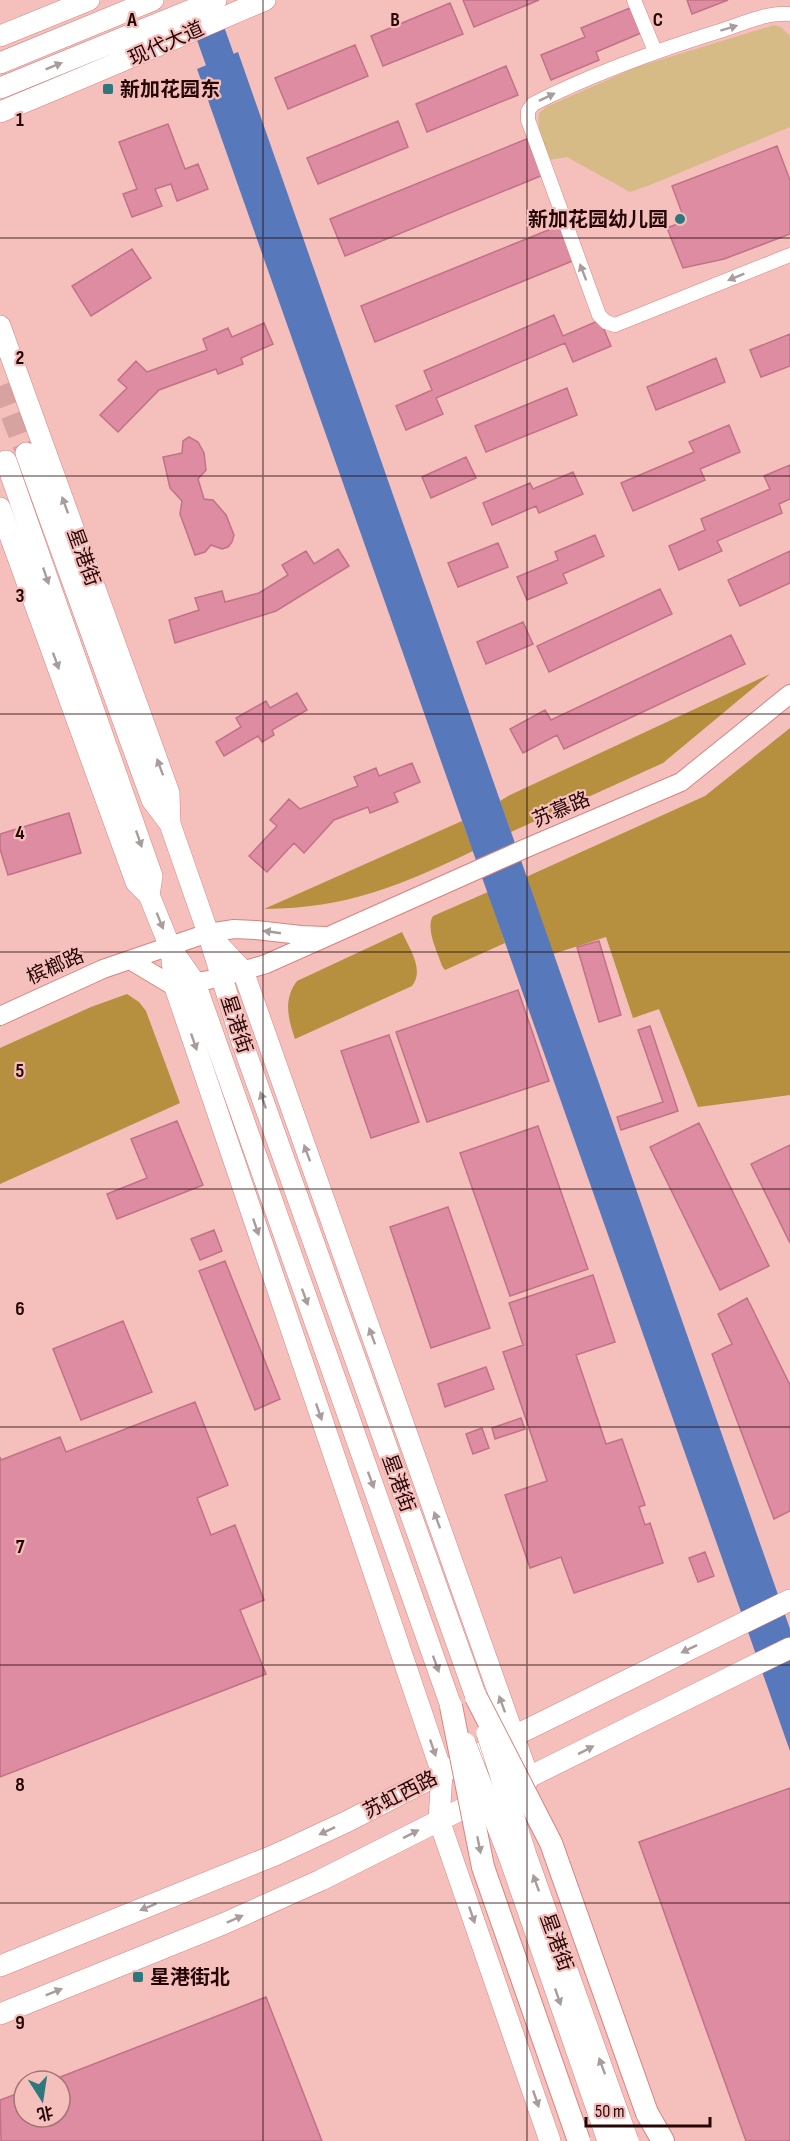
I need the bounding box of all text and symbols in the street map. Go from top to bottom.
text: A [126,8,137,32]
text: B [390,8,400,32]
text: C [653,8,663,32]
street label: 现代大道 [125,17,208,71]
one-way arrow [720,22,738,32]
one-way arrow [45,61,63,70]
place label: 新加花园东 [120,78,220,102]
marker: 新加花园东 [101,82,115,96]
one-way arrow [539,92,556,101]
text: 1 [16,108,24,132]
place label: 新加花园幼儿园 [528,208,668,232]
marker: 新加花园幼儿园 [673,212,687,226]
one-way arrow [578,262,588,280]
one-way arrow [726,272,744,282]
text: 2 [16,346,24,370]
one-way arrow [59,496,69,514]
street label: 星港街 [62,525,105,590]
one-way arrow [42,567,51,585]
text: 3 [16,584,25,608]
one-way arrow [52,653,62,671]
one-way arrow [155,758,165,776]
street label: 苏慕路 [529,787,594,833]
text: 4 [15,821,25,845]
one-way arrow [134,830,144,848]
one-way arrow [155,912,165,930]
one-way arrow [262,928,281,937]
street label: 槟榔路 [23,944,88,990]
street label: 星港街 [215,992,257,1057]
one-way arrow [189,1033,199,1051]
text: 5 [16,1059,25,1083]
one-way arrow [258,1091,267,1109]
one-way arrow [302,1143,312,1161]
one-way arrow [252,1218,262,1236]
one-way arrow [300,1288,310,1306]
text: 6 [15,1297,25,1321]
one-way arrow [367,1327,377,1345]
one-way arrow [315,1403,324,1421]
street label: 星港街 [377,1451,420,1516]
one-way arrow [366,1471,376,1489]
one-way arrow [432,1511,442,1529]
text: 7 [16,1535,25,1559]
one-way arrow [681,1644,698,1654]
one-way arrow [432,1655,442,1673]
one-way arrow [497,1695,507,1713]
one-way arrow [429,1739,438,1757]
one-way arrow [578,1745,595,1755]
street label: 苏虹西路 [359,1766,442,1824]
text: 8 [15,1773,25,1797]
one-way arrow [319,1826,336,1835]
one-way arrow [402,1830,419,1839]
one-way arrow [475,1836,484,1855]
one-way arrow [530,1873,540,1891]
one-way arrow [138,1902,156,1912]
one-way arrow [467,1906,477,1924]
street label: 星港街 [535,1910,578,1975]
one-way arrow [226,1913,244,1923]
place label: 星港街北 [150,1966,230,1990]
marker: 星港街北 [131,1970,145,1984]
one-way arrow [46,1987,64,1997]
one-way arrow [554,1988,564,2006]
text: 9 [15,2011,25,2035]
one-way arrow [596,2057,606,2075]
north arrow [12,2069,72,2129]
scale bar [586,2090,710,2128]
one-way arrow [531,2091,541,2109]
text: 北 [35,2101,55,2123]
text: 50 m [595,2101,625,2122]

